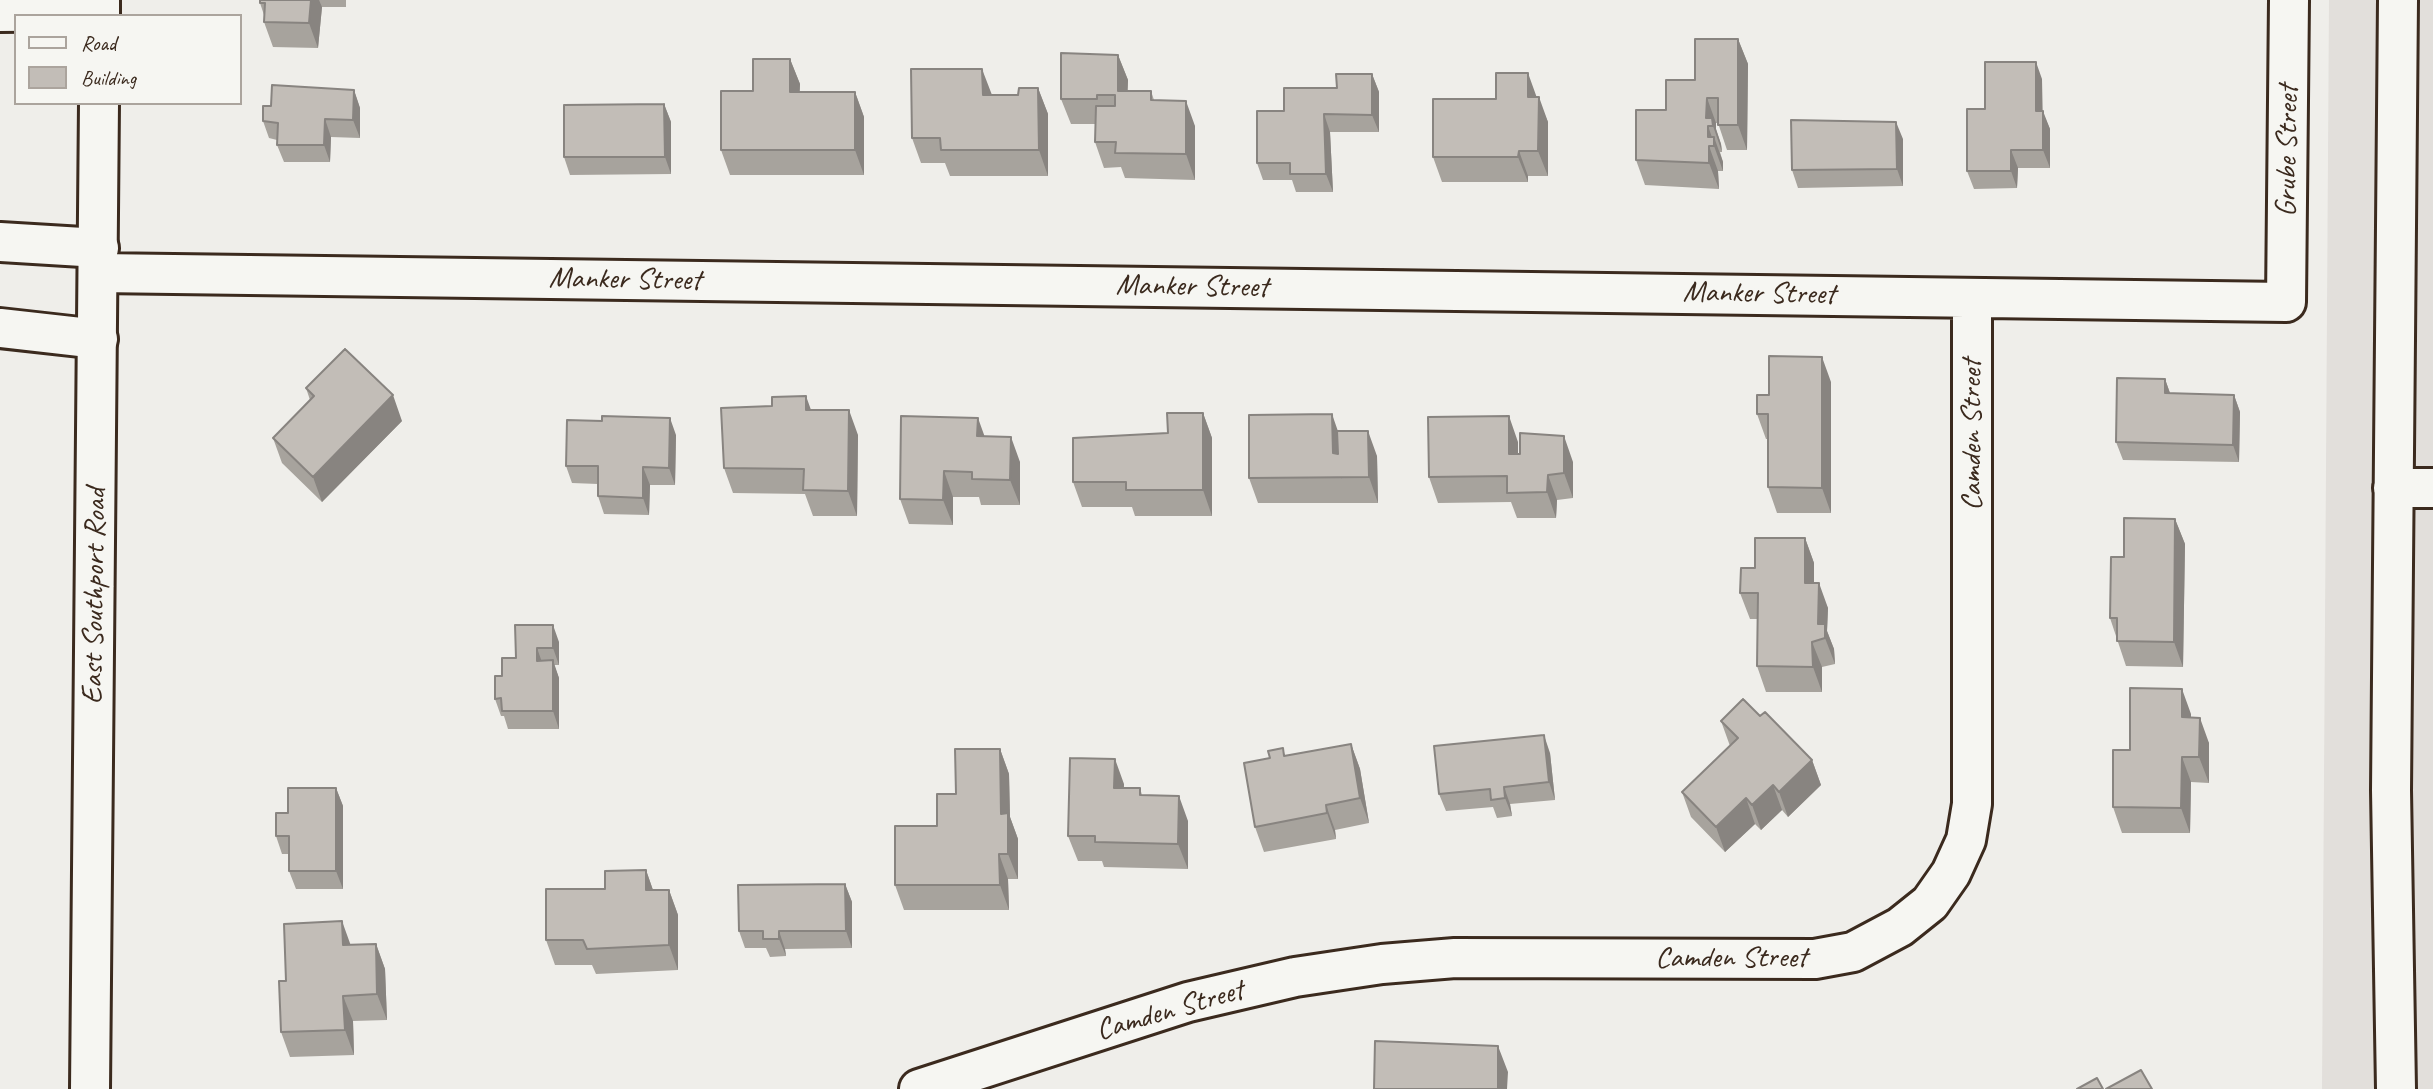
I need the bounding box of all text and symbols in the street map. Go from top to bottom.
legend [14,14,242,105]
text: Road [81,30,116,56]
text: Building [81,65,136,91]
street label: Grube Street [2269,85,2307,217]
street label: Manker Street [549,261,701,299]
street label: Manker Street [1116,268,1268,306]
street label: Manker Street [1683,275,1835,313]
street label: Camden Street [1954,359,1990,511]
street label: East Southport Road [75,488,115,704]
street label: Camden Street [1655,940,1807,976]
street label: Camden Street [1092,973,1248,1049]

